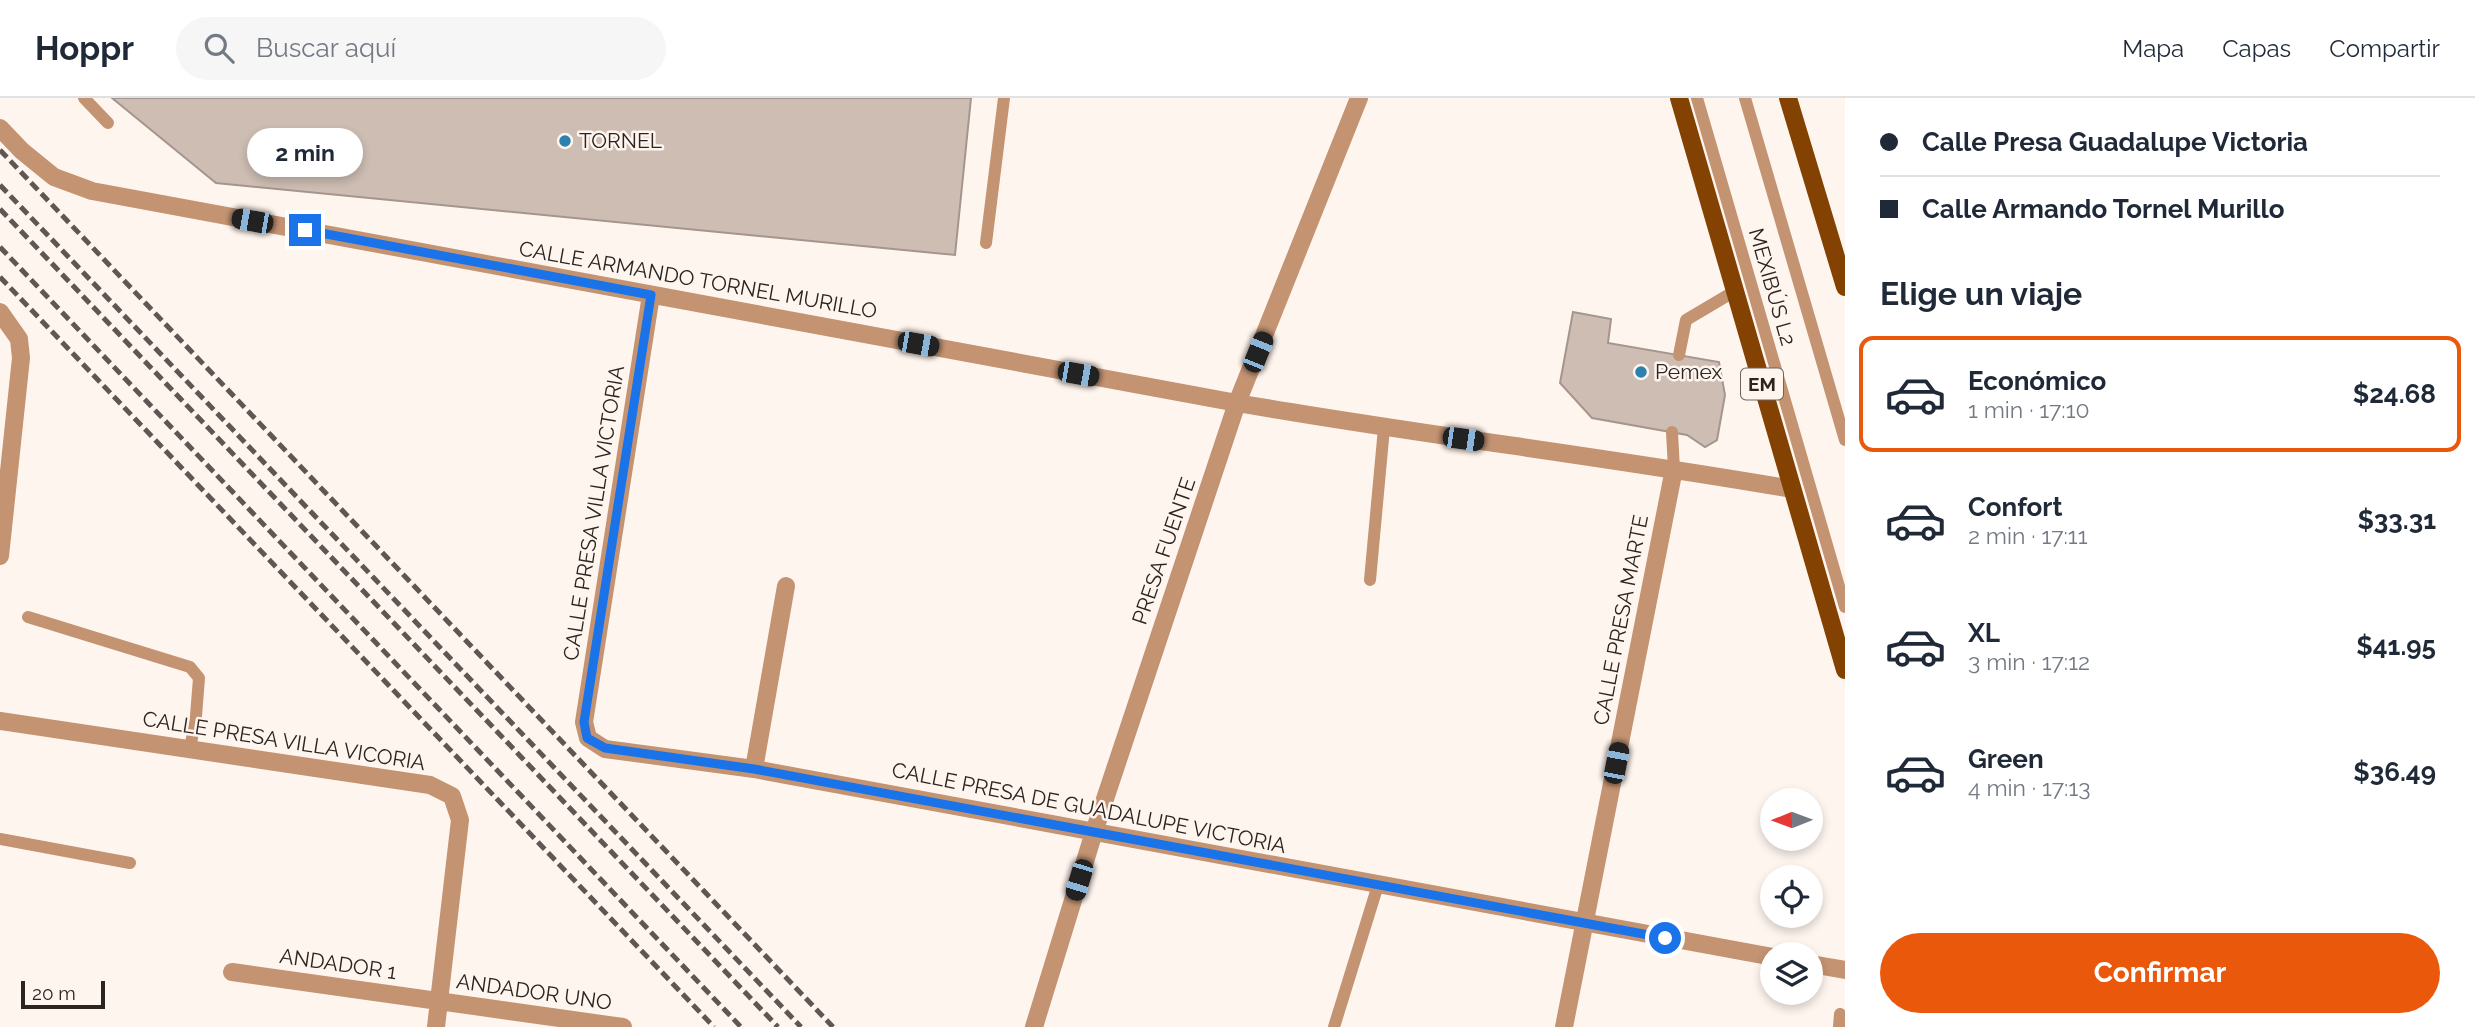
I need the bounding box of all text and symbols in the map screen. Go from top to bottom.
search box [176,17,666,80]
text: Hoppr [35,29,134,68]
icon: search [200,29,238,67]
text: Buscar aquí [256,33,396,63]
text: Mapa [2122,34,2184,63]
text: Capas [2222,34,2291,63]
text: Compartir [2329,34,2440,63]
text: Calle Presa Guadalupe Victoria [1922,127,2308,157]
place label: TORNEL [579,128,662,153]
callout: 2 min [247,129,363,178]
marker: TORNEL [557,133,573,149]
text: 2 min [275,139,335,166]
text: Calle Armando Tornel Murillo [1922,194,2285,224]
car [230,207,275,235]
route end [289,214,321,246]
street label: MEXIBÚS L2 [1744,225,1801,348]
street label: CALLE ARMANDO TORNEL MURILLO [517,236,879,323]
text: Elige un viaje [1880,275,2082,312]
car [1241,329,1276,375]
car [896,330,941,358]
place label: Pemex [1655,359,1722,384]
car [1056,360,1101,388]
icon: car [1884,363,1947,426]
street label: CALLE PRESA VILLA VICTORIA [558,364,629,662]
marker: Pemex [1633,364,1649,380]
text: Económico [1968,366,2106,396]
road number: EM [1741,368,1783,400]
text: $24.68 [2353,379,2436,409]
text: 1 min · 17:10 [1968,396,2090,423]
car [1441,426,1486,452]
street label: PRESA FUENTE [1127,474,1200,628]
icon: car [1884,489,1947,552]
text: Confort [1968,492,2062,522]
text: $33.31 [2357,505,2436,535]
street label: CALLE PRESA MARTE [1588,513,1653,727]
text: 2 min · 17:11 [1968,522,2088,549]
icon: car [1884,615,1947,678]
text: XL [1968,618,2000,648]
text: $41.95 [2356,631,2436,661]
text: 3 min · 17:12 [1968,648,2090,675]
street label: CALLE PRESA VILLA VICORIA [141,706,427,775]
car [1602,740,1631,786]
icon: car [1884,741,1947,804]
text: Green [1968,744,2044,774]
street label: CALLE PRESA DE GUADALUPE VICTORIA [890,757,1288,858]
text: $36.49 [2353,757,2436,787]
text: 4 min · 17:13 [1968,774,2091,801]
north arrow [1760,788,1824,850]
map controls [1760,788,1823,1005]
car [1063,857,1096,903]
button: locate [1760,865,1823,928]
route start [1649,922,1681,954]
button: Confirmar [1880,933,2440,1013]
button: layers [1760,942,1823,1005]
street label: ANDADOR 1 [278,943,398,984]
street label: ANDADOR UNO [455,968,613,1015]
scale bar [21,978,105,1010]
text: 20 m [32,982,76,1004]

